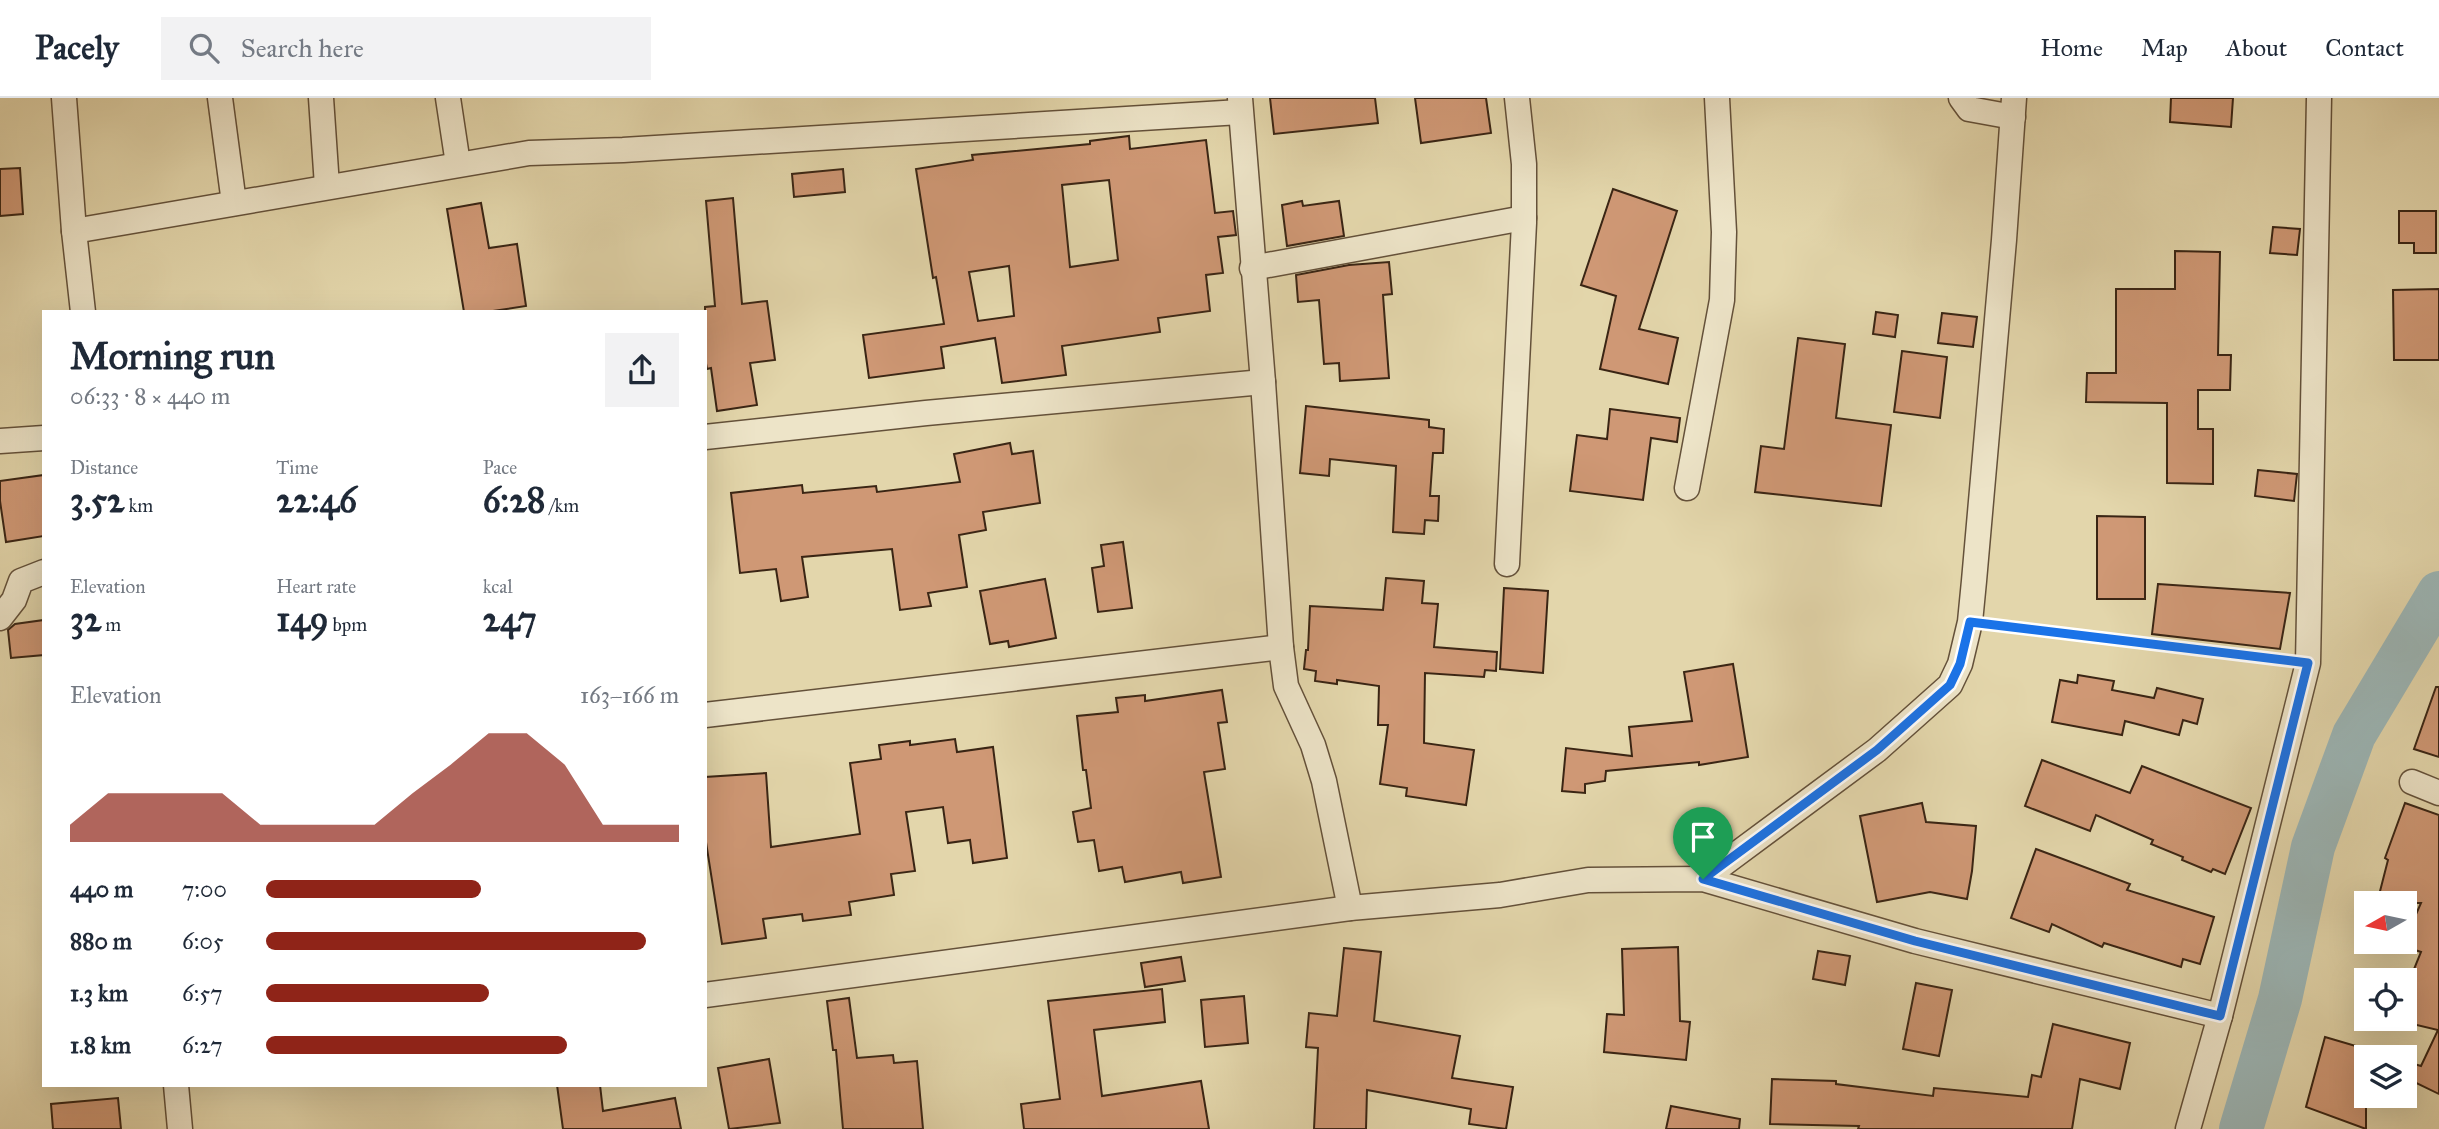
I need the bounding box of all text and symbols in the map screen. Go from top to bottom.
search box [161,17,651,80]
text: Pacely [35,28,119,68]
icon: search [185,29,223,67]
text: Search here [241,32,364,64]
text: Home [2040,33,2103,63]
text: Map [2141,33,2188,63]
text: About [2226,33,2287,63]
text: Contact [2325,33,2404,63]
text: Morning run [70,333,275,379]
button: share [605,333,679,407]
text: 06:33 · 8 × 440 m [70,382,230,410]
text: Distance [70,456,138,479]
text: Time [276,456,318,479]
text: Pace [483,456,517,479]
text: 3.52 [70,479,124,522]
text: 22:46 [276,479,357,522]
text: 6:28 [483,479,545,522]
text: km [124,494,153,517]
text: /km [545,494,579,517]
text: Elevation [70,575,145,598]
text: Heart rate [276,575,356,598]
text: kcal [483,575,513,598]
text: 32 [70,598,101,641]
text: 149 [276,598,328,641]
text: 247 [483,598,537,641]
text: m [101,613,121,636]
text: bpm [328,613,367,636]
text: Elevation [70,681,161,709]
text: 163–166 m [580,681,679,709]
pin [1673,807,1733,879]
icon: arrive [1684,818,1722,856]
text: 440 m [70,875,133,903]
text: 7:00 [182,875,227,903]
north arrow [2354,891,2417,954]
map controls [2354,891,2417,1108]
text: 880 m [70,927,132,955]
text: 6:05 [182,927,224,955]
button: locate [2354,968,2417,1031]
text: 1.3 km [70,979,128,1007]
text: 6:57 [182,979,223,1007]
text: 1.8 km [70,1031,131,1059]
text: 6:27 [182,1031,223,1059]
button: layers [2354,1045,2417,1108]

